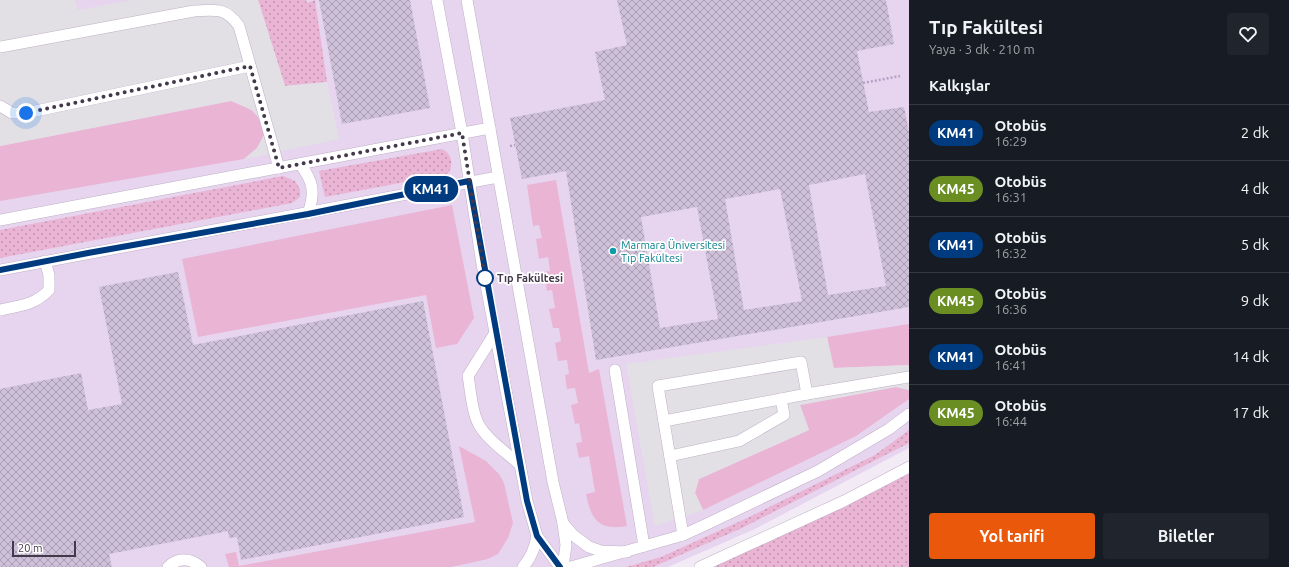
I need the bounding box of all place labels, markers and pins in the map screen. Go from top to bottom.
place label: Marmara Üniversitesi Tıp Fakültesi [621,239,725,264]
marker: Marmara Üniversitesi Tıp Fakültesi [608,246,618,256]
marker: Tıp Fakültesi [476,269,494,287]
place label: Tıp Fakültesi [497,272,563,284]

